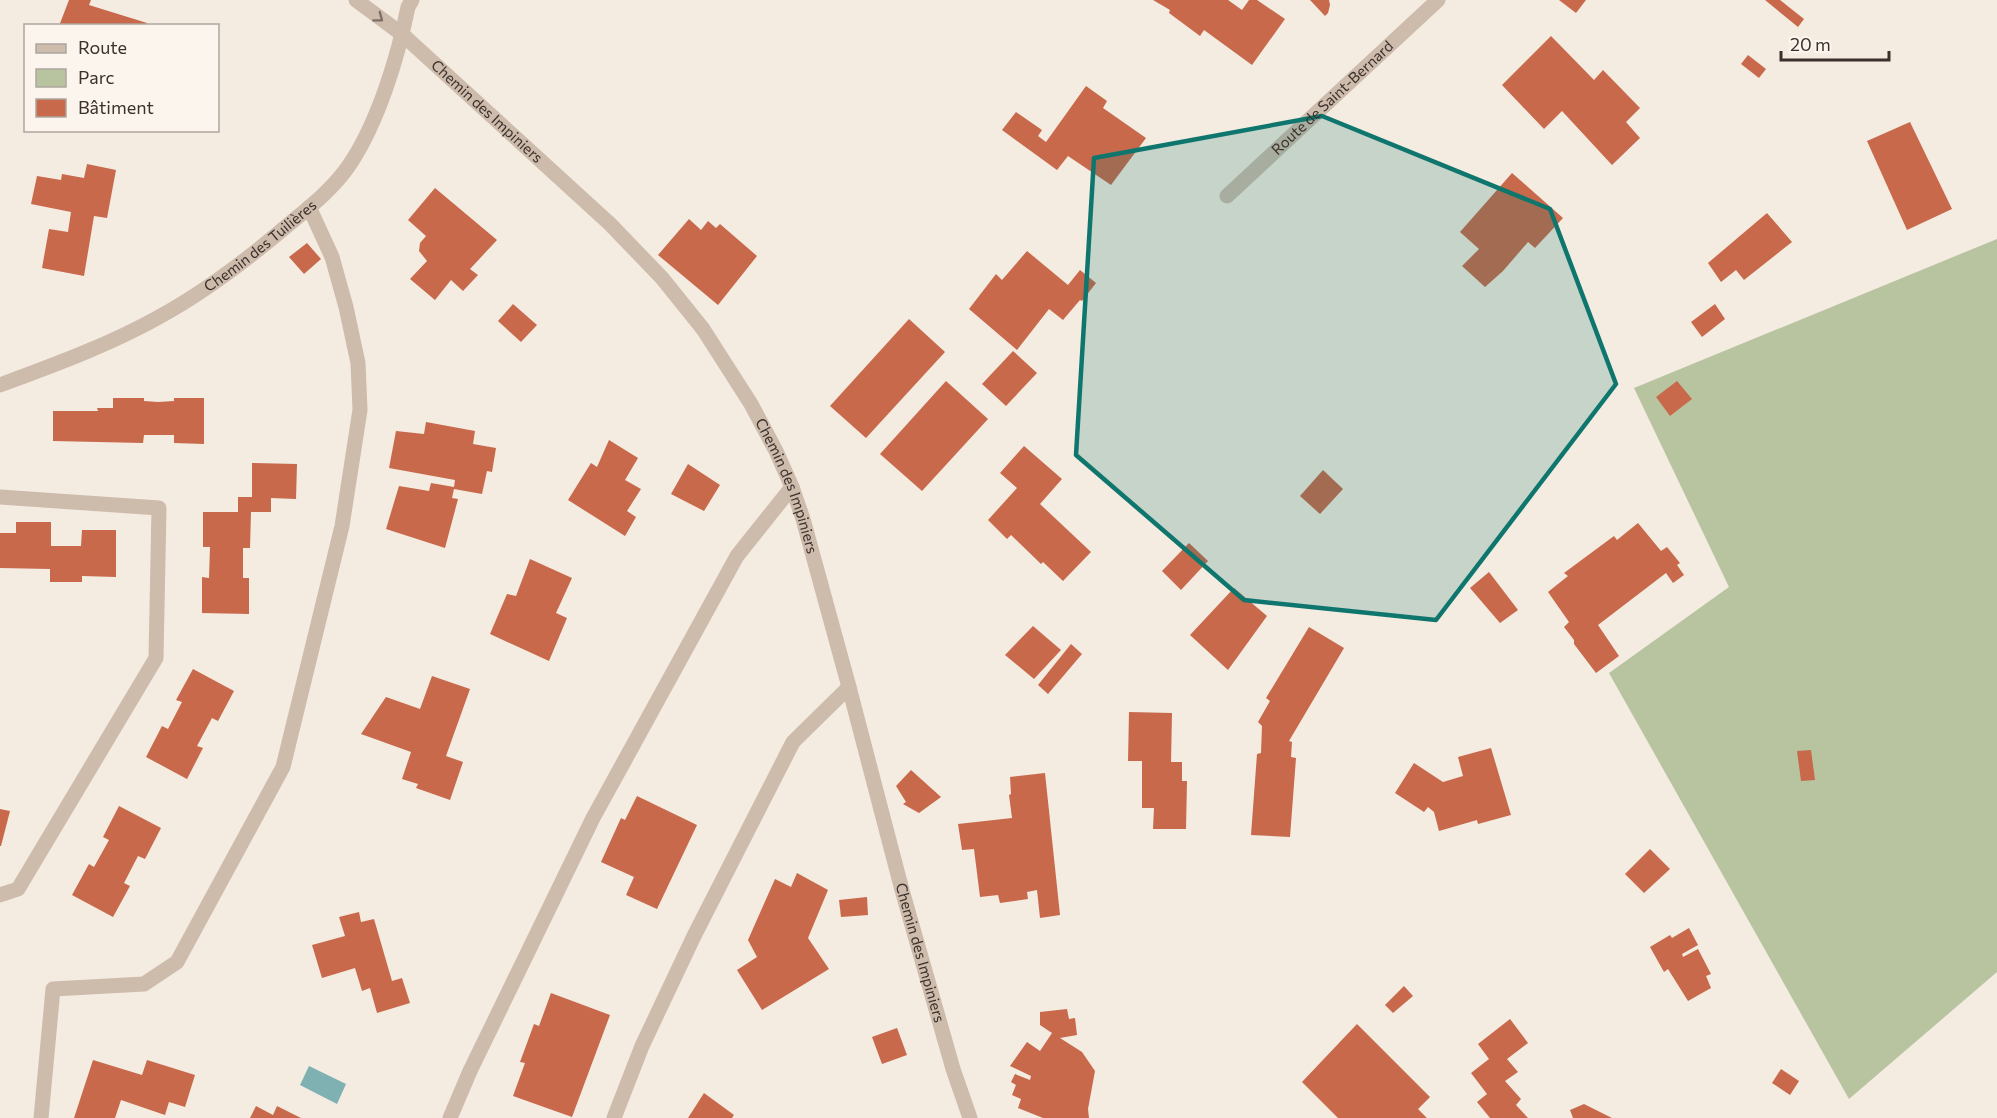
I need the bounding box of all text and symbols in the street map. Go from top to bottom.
one-way arrow [373,10,384,21]
legend [24,24,219,132]
scale bar [1781,24,1889,62]
text: 20 m [1790,33,1831,55]
text: Route [78,36,127,58]
street label: Route de Saint-Bernard [1267,36,1396,158]
street label: Chemin des Impiniers [428,55,547,166]
text: Parc [78,66,115,88]
text: Bâtiment [78,96,154,118]
street label: Chemin des Tuilières [200,195,320,295]
street label: Chemin des Impiniers [752,415,822,555]
street label: Chemin des Impiniers [892,881,949,1025]

